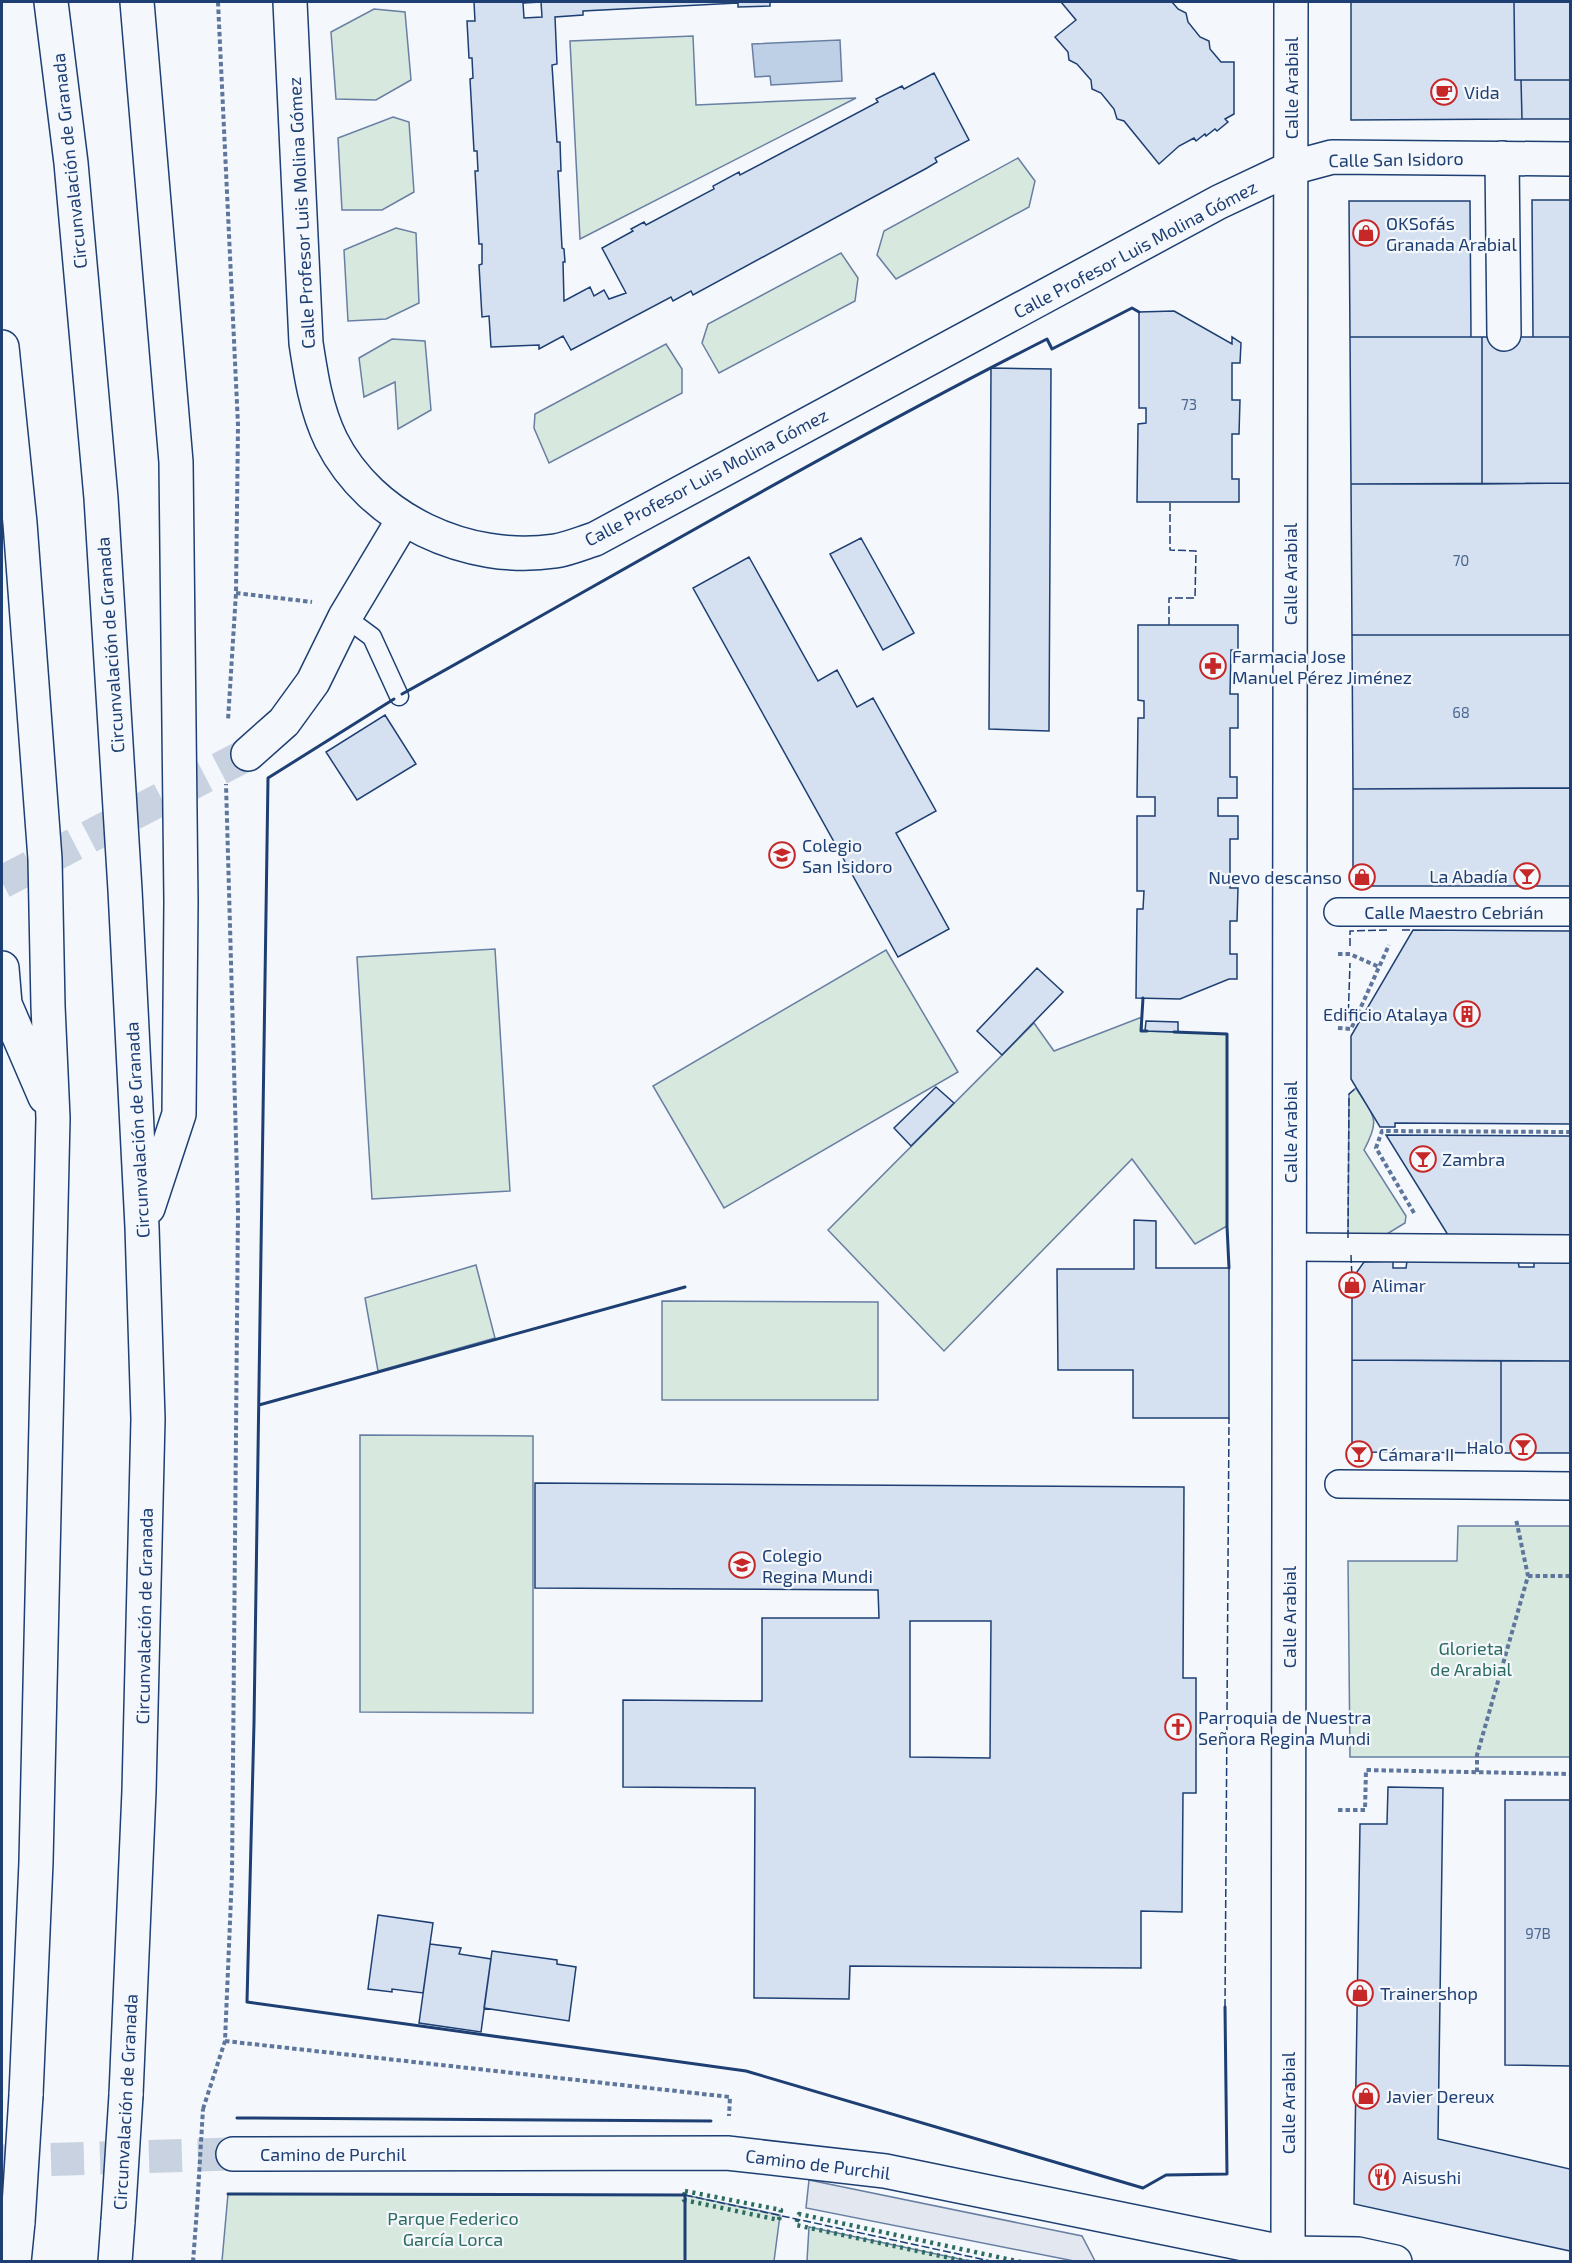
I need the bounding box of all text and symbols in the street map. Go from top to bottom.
street label: Calle Arabial [1280,36,1302,139]
street label: Circunvalación de Granada [47,52,91,270]
street label: Calle Profesor Luis Molina Gómez [283,76,319,350]
cafe icon: Vida [1429,77,1459,107]
place label: Vida [1464,81,1500,103]
street label: Calle San Isidoro [1328,147,1464,171]
street label: Calle Profesor Luis Molina Gómez [1010,175,1260,323]
place label: OKSofás Granada Arabial [1386,212,1517,255]
shop icon: OKSofás Granada Arabial [1351,218,1381,248]
house number: 73 [1181,395,1197,413]
street label: Calle Profesor Luis Molina Gómez [581,403,831,551]
street label: Calle Arabial [1279,522,1301,625]
street label: Circunvalación de Granada [91,536,129,754]
house number: 70 [1453,551,1469,569]
place label: Farmacia Jose Manuel Pérez Jiménez [1232,645,1412,688]
pharmacy icon: Farmacia Jose Manuel Pérez Jiménez [1198,651,1228,681]
house number: 68 [1452,703,1470,721]
place label: Colegio San Isidoro [802,834,893,877]
school or university icon: Colegio San Isidoro [767,840,797,870]
bar icon: La Abadía [1512,861,1542,891]
shop icon: Nuevo descanso [1347,862,1377,892]
place label: La Abadía [1429,865,1508,887]
place label: Nuevo descanso [1208,866,1342,888]
street label: Calle Maestro Cebrián [1364,901,1544,923]
building icon: Edificio Atalaya [1452,999,1482,1029]
place label: Edificio Atalaya [1323,1003,1448,1025]
street label: Circunvalación de Granada [120,1021,154,1239]
street label: Calle Arabial [1279,1080,1301,1183]
bar icon: Zambra [1408,1144,1438,1174]
place label: Zambra [1442,1148,1505,1170]
shop icon: Alimar [1337,1270,1367,1300]
place label: Alimar [1372,1274,1426,1296]
bar icon: Halo [1508,1432,1538,1462]
place label: Halo [1467,1436,1504,1458]
bar icon: Cámara II [1344,1439,1374,1469]
place label: Cámara II [1378,1443,1454,1465]
street label: Circunvalación de Granada [131,1507,157,1725]
place label: Colegio Regina Mundi [762,1544,873,1587]
school or university icon: Colegio Regina Mundi [727,1550,757,1580]
street label: Calle Arabial [1278,1565,1300,1668]
park label: Glorieta de Arabial [1430,1637,1513,1680]
place label: Parroquia de Nuestra Señora Regina Mundi [1198,1706,1371,1749]
church icon: Parroquia de Nuestra Señora Regina Mundi [1163,1712,1193,1742]
house number: 97B [1525,1924,1551,1942]
shop icon: Trainershop [1345,1978,1375,2008]
place label: Trainershop [1380,1982,1478,2004]
street label: Circunvalación de Granada [108,1993,142,2211]
street label: Calle Arabial [1277,2051,1299,2154]
shop icon: Javier Dereux [1351,2081,1381,2111]
place label: Javier Dereux [1386,2085,1495,2107]
street label: Camino de Purchil [260,2143,407,2165]
street label: Camino de Purchil [744,2144,892,2184]
restaurant icon: Aisushi [1367,2162,1397,2192]
place label: Aisushi [1402,2166,1461,2188]
park label: Parque Federico García Lorca [387,2207,519,2250]

